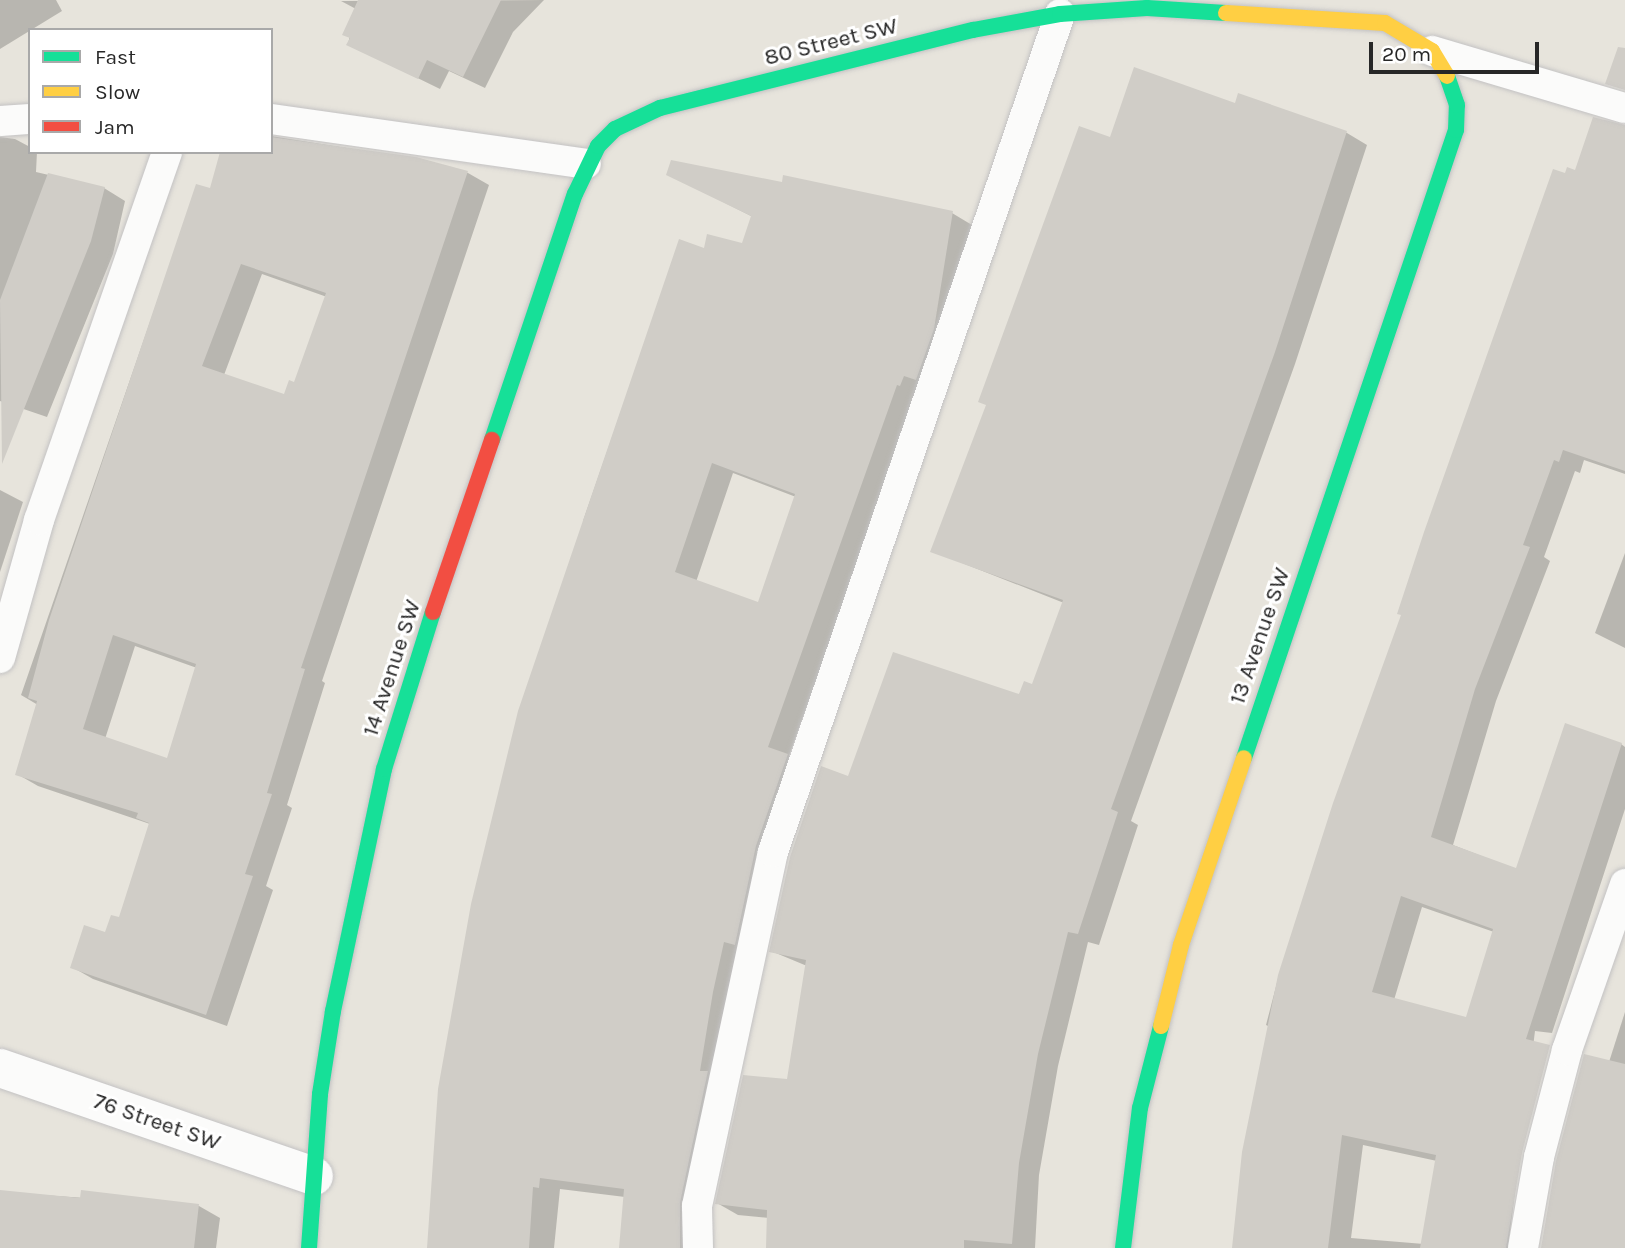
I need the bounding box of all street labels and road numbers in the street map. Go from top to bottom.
street label: 80 Street SW [762,12,900,72]
street label: 13 Avenue SW [1224,564,1296,708]
street label: 14 Avenue SW [357,596,427,740]
street label: 76 Street SW [90,1087,224,1157]

